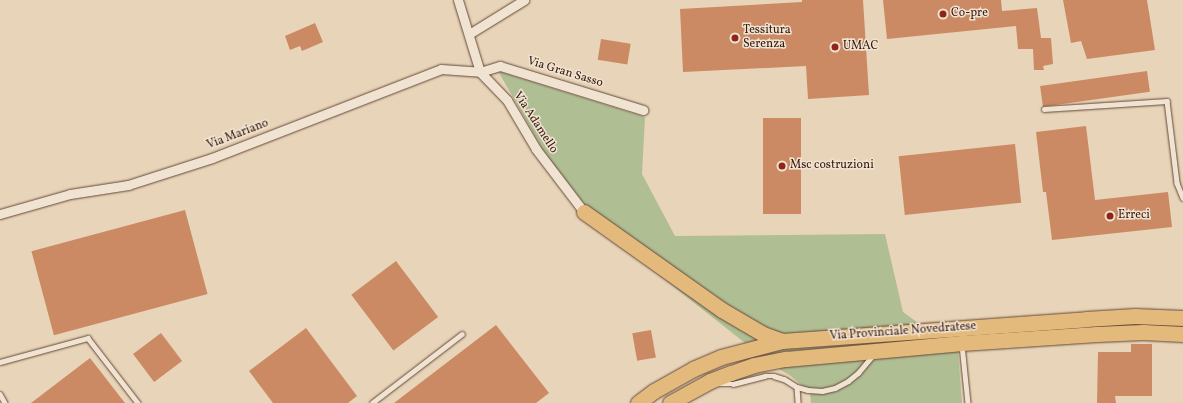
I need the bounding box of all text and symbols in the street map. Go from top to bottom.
place label: Co-pre [951,7,988,21]
marker: Co-pre [938,9,948,19]
place label: Tessitura Serenza [743,24,791,52]
marker: Tessitura Serenza [730,33,740,43]
place label: UMAC [843,40,878,54]
marker: UMAC [830,42,840,52]
street label: Via Gran Sasso [525,55,605,91]
street label: Via Adamello [510,90,560,156]
street label: Via Mariano [205,117,271,153]
place label: Msc costruzioni [790,159,874,173]
marker: Msc costruzioni [777,161,787,171]
place label: Erreci [1118,209,1150,223]
marker: Erreci [1105,211,1115,221]
street label: Via Provinciale Novedratese [829,320,977,344]

